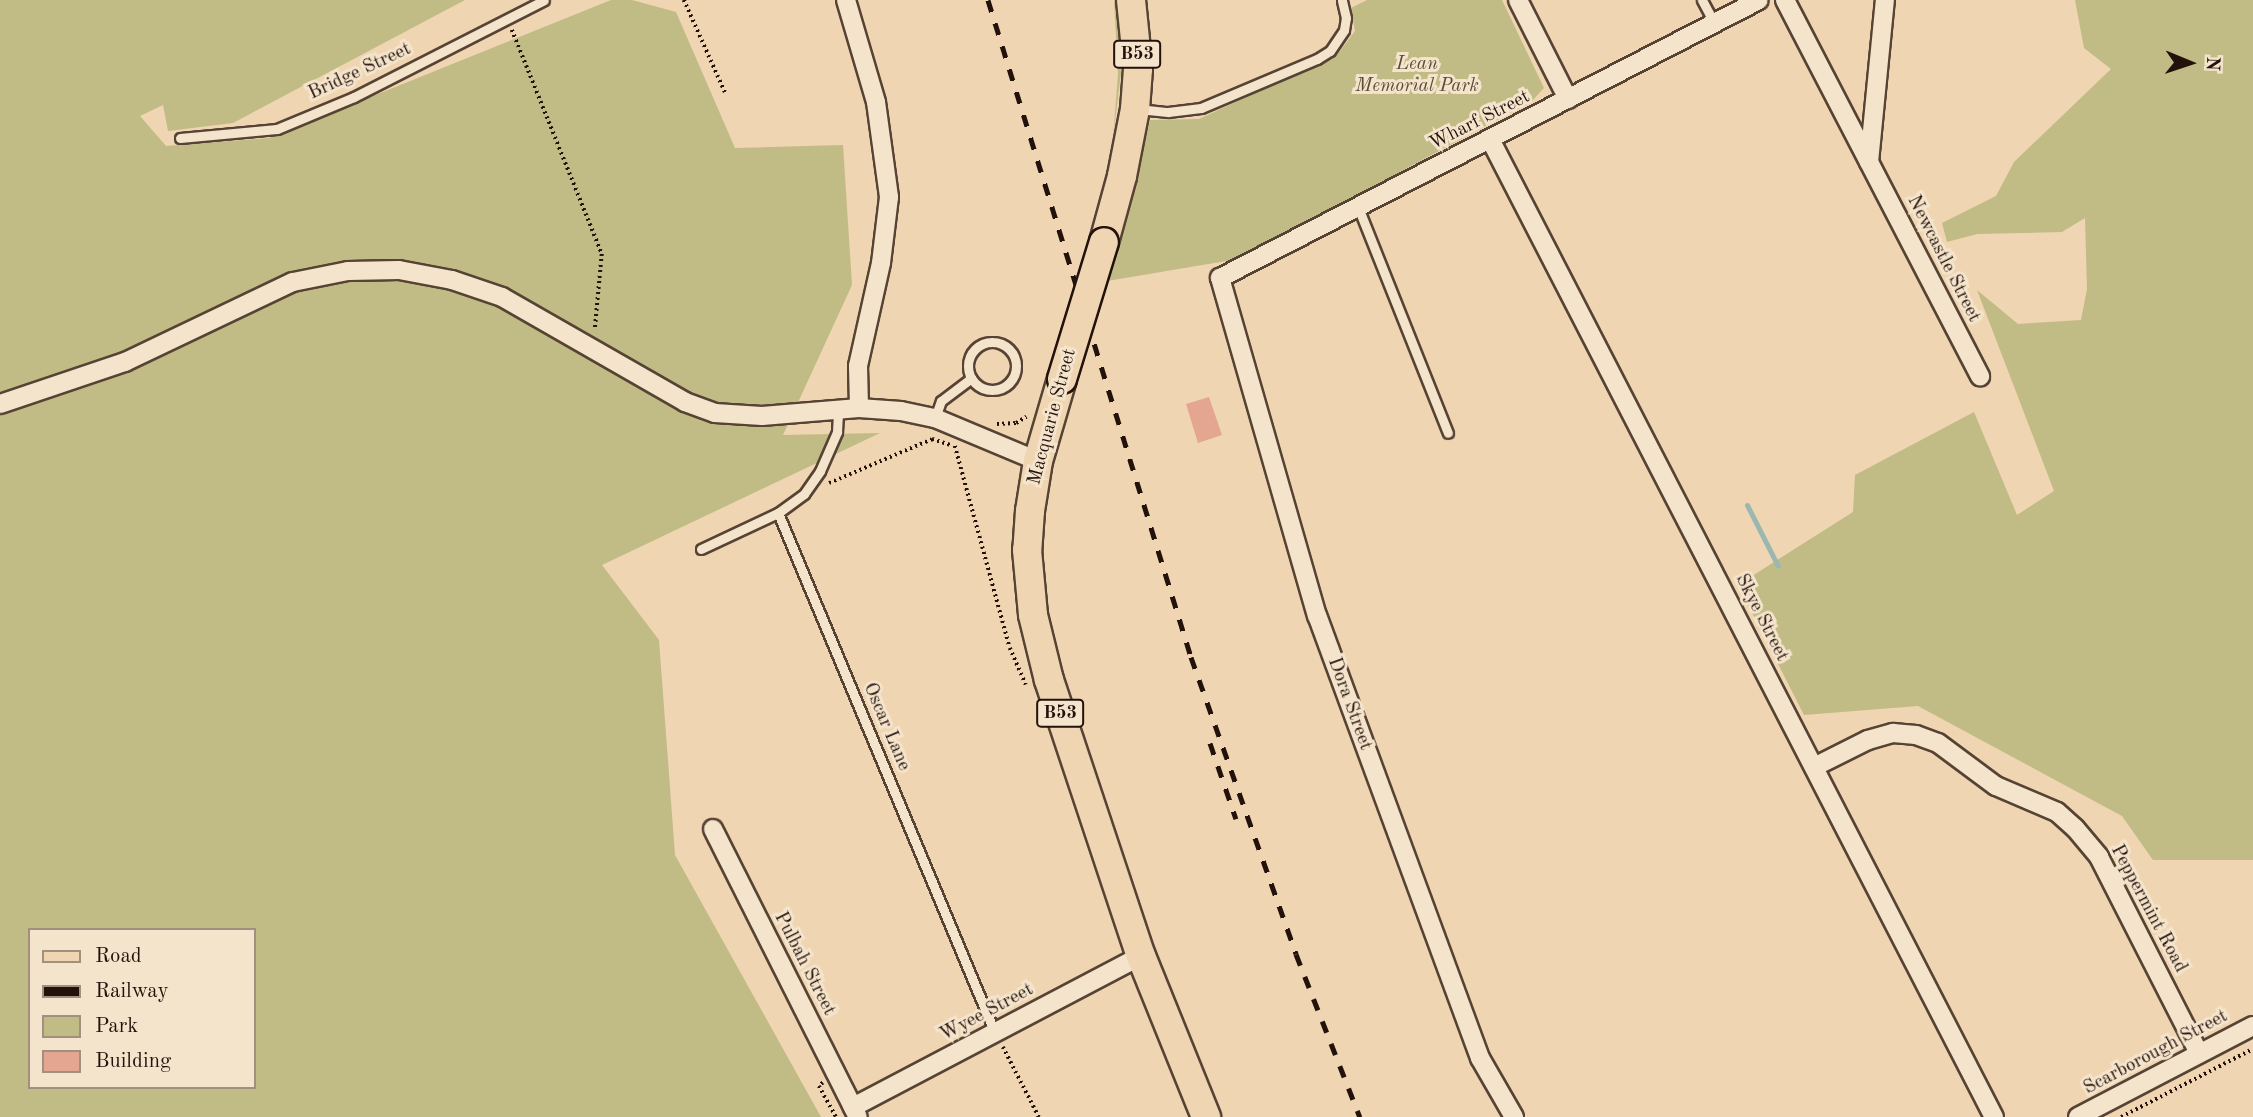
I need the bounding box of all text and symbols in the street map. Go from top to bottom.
north arrow [2155,28,2225,98]
street label: Bridge Street [305,38,415,106]
road number: B53 [1112,40,1162,68]
park label: Lean Memorial Park [1355,54,1479,98]
text: N [2202,56,2221,71]
street label: Wharf Street [1426,86,1534,156]
street label: Newcastle Street [1901,192,1985,326]
street label: Macquarie Street [1024,346,1082,488]
street label: Skye Street [1729,570,1793,666]
street label: Dora Street [1322,654,1376,754]
street label: Oscar Lane [857,680,915,774]
road number: B53 [1036,698,1084,728]
street label: Peppermint Road [2105,841,2191,977]
street label: Pulbah Street [768,908,840,1020]
legend [28,928,256,1089]
text: Road [95,946,142,967]
street label: Wyee Street [936,979,1038,1047]
text: Railway [95,981,169,1002]
street label: Scarborough Street [2080,1005,2232,1101]
text: Park [95,1016,138,1037]
text: Building [95,1051,171,1072]

